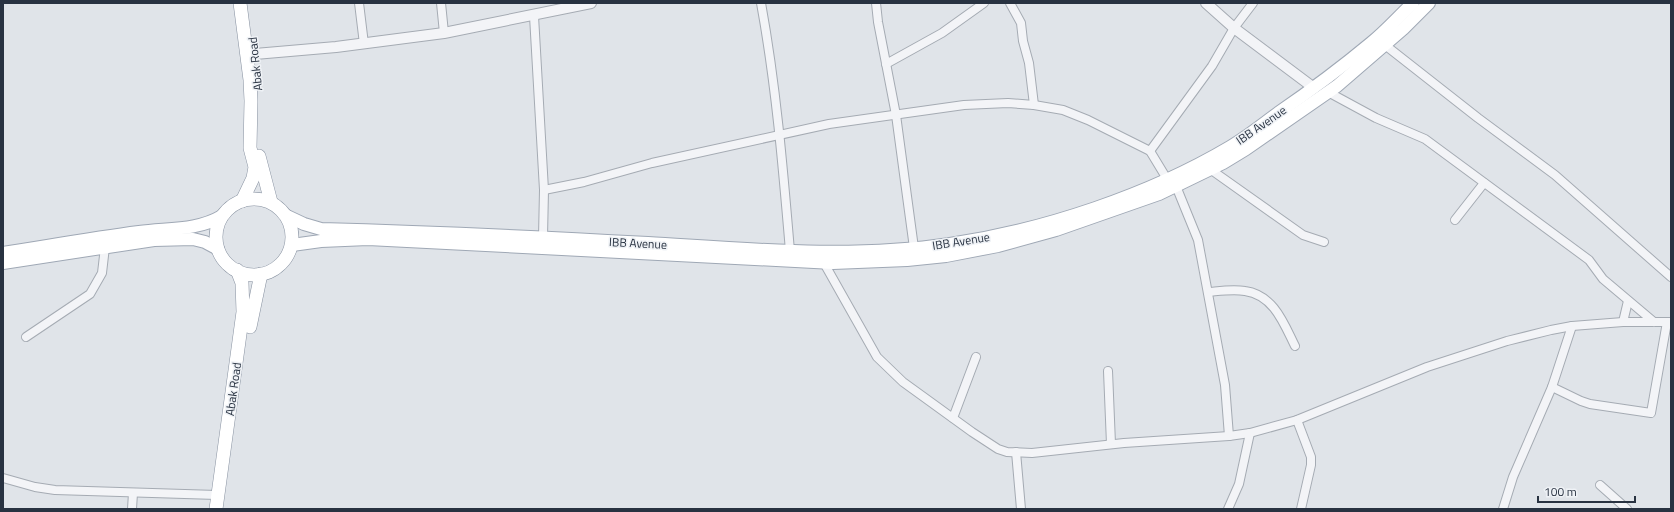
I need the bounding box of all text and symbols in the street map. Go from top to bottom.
street label: Abak Road [243,36,267,92]
street label: IBB Avenue [1232,101,1290,149]
street label: IBB Avenue [931,227,991,255]
street label: IBB Avenue [609,232,667,254]
street label: Abak Road [220,361,246,417]
scale bar [1538,478,1635,504]
text: 100 m [1544,482,1577,501]

